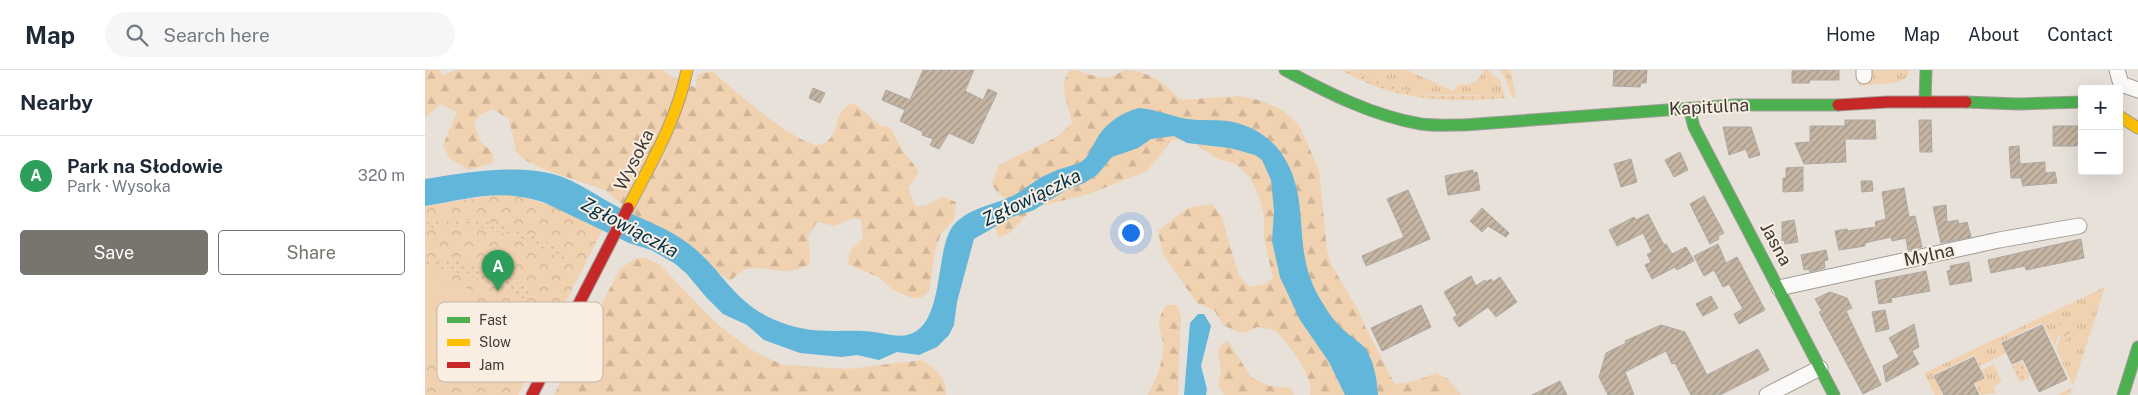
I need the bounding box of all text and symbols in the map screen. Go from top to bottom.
search box [105,12,455,57]
text: Map [25,21,75,49]
icon: search [123,21,151,49]
text: Search here [163,24,270,46]
text: Home [1826,24,1876,45]
text: Map [1904,24,1940,45]
text: About [1968,24,2019,45]
text: Contact [2047,24,2113,45]
map controls [2078,85,2123,175]
button: + [2078,85,2123,130]
text: Nearby [20,90,93,115]
street label: Kapitulna [1668,94,1750,119]
street label: Wysoka [609,126,658,194]
button: − [2078,130,2123,175]
text: Park na Słodowie [67,155,223,177]
water label: Zgłowiączka [978,164,1084,230]
text: A [30,166,42,185]
text: 320 m [358,166,405,185]
text: Park · Wysoka [67,177,171,196]
water label: Zgłowiączka [578,192,682,262]
street label: Jasna [1756,218,1797,269]
your location [1118,220,1144,246]
button: Save [20,230,208,275]
button: Share [218,230,405,275]
street label: Mylna [1902,239,1956,270]
pin: A [482,250,514,291]
legend [437,302,603,382]
text: Fast [479,312,507,328]
text: Slow [479,334,511,350]
text: Jam [479,357,504,373]

